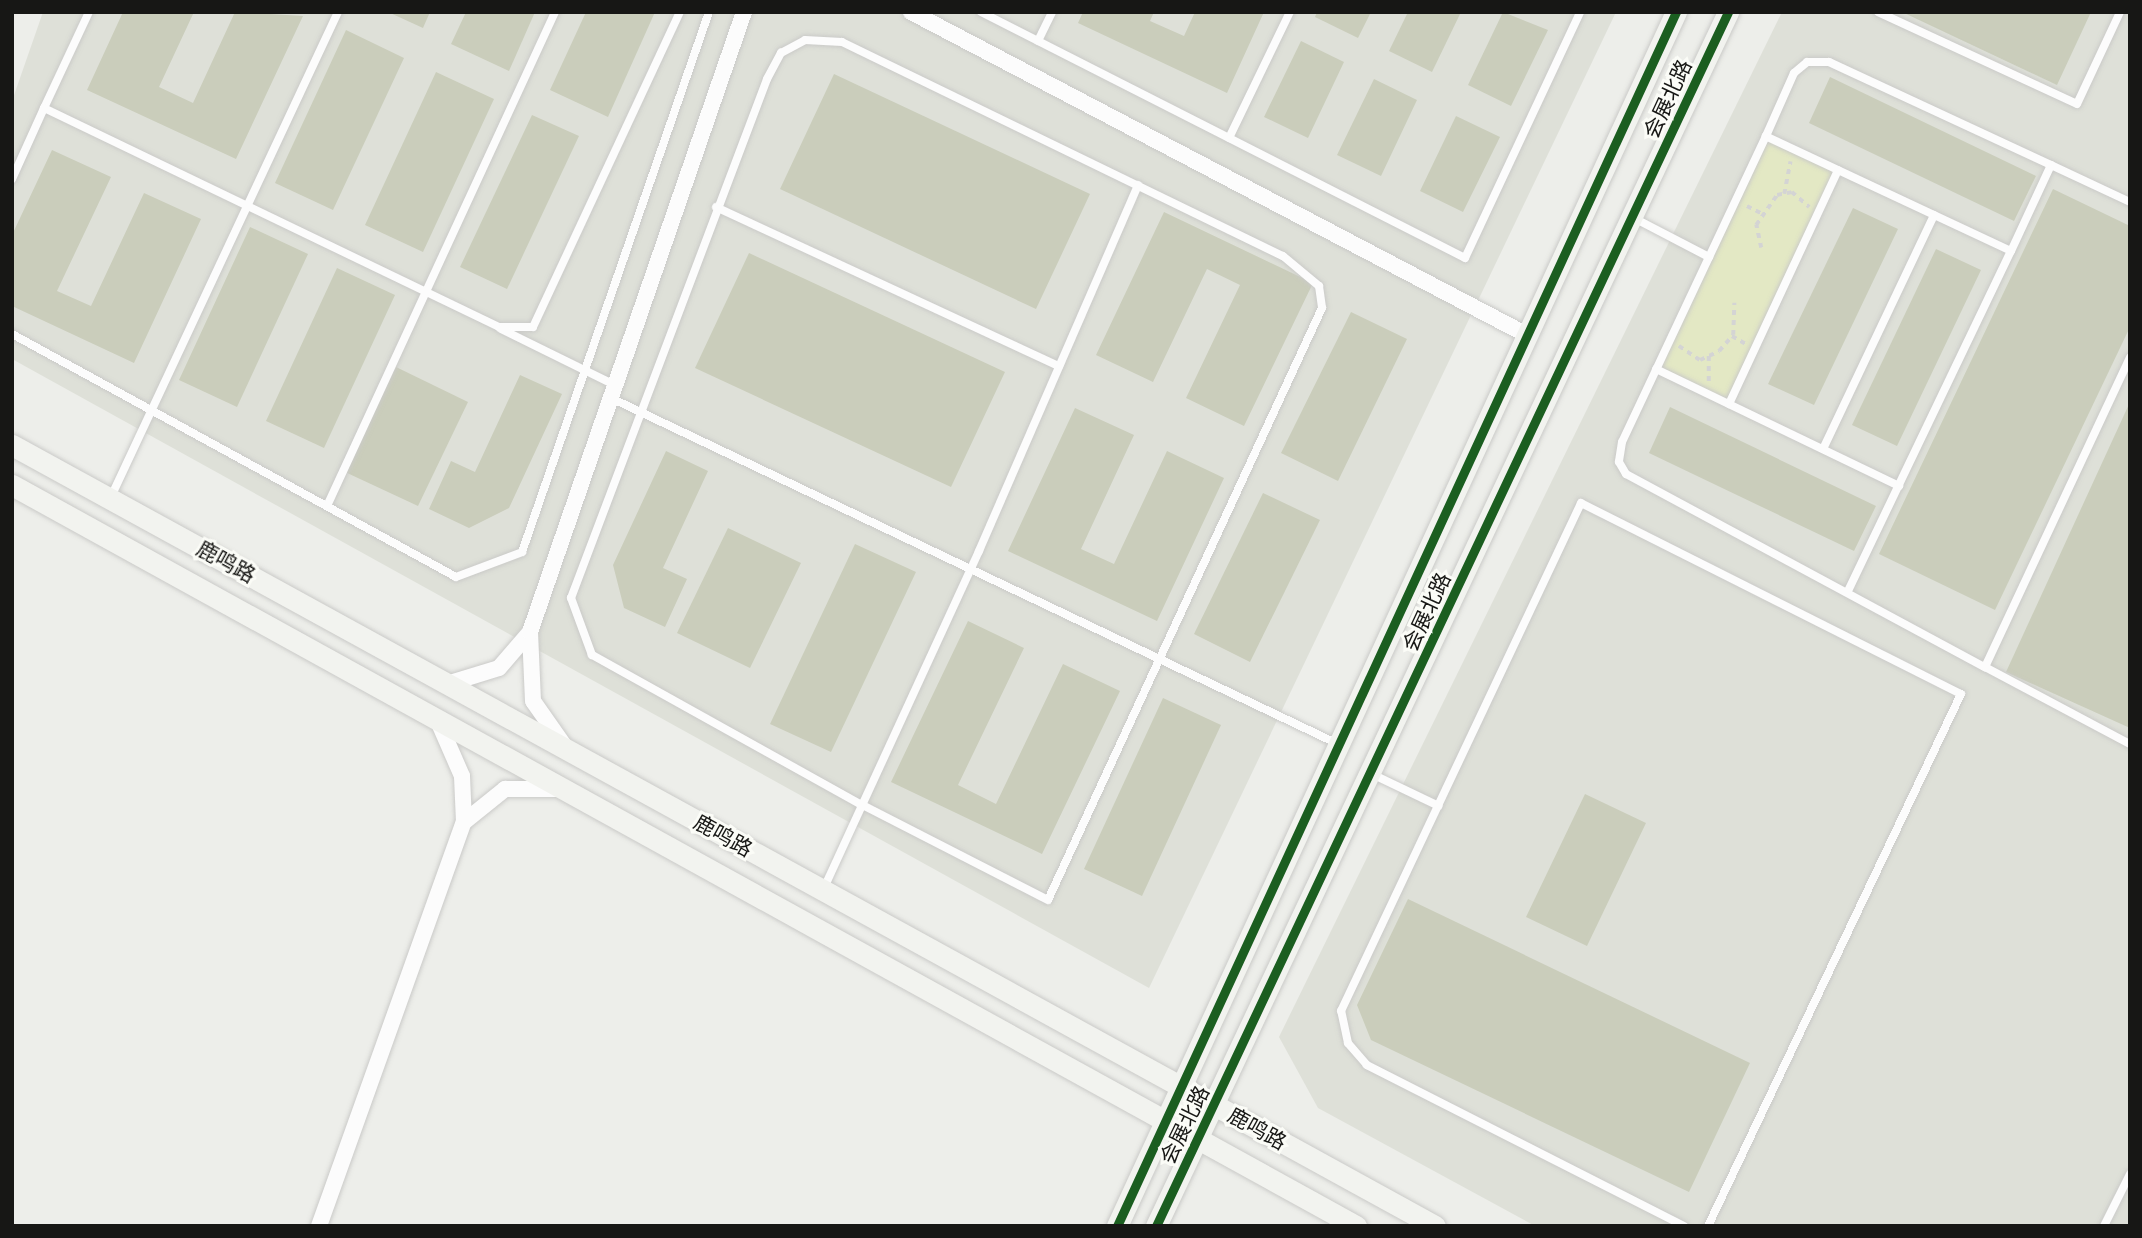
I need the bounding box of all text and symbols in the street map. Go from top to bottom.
street label: 会展北路 [1639,56,1697,142]
street label: 鹿鸣路 [192,536,260,588]
street label: 会展北路 [1398,569,1456,655]
street label: 鹿鸣路 [689,810,757,862]
street label: 会展北路 [1155,1082,1215,1168]
street label: 鹿鸣路 [1223,1103,1291,1155]

